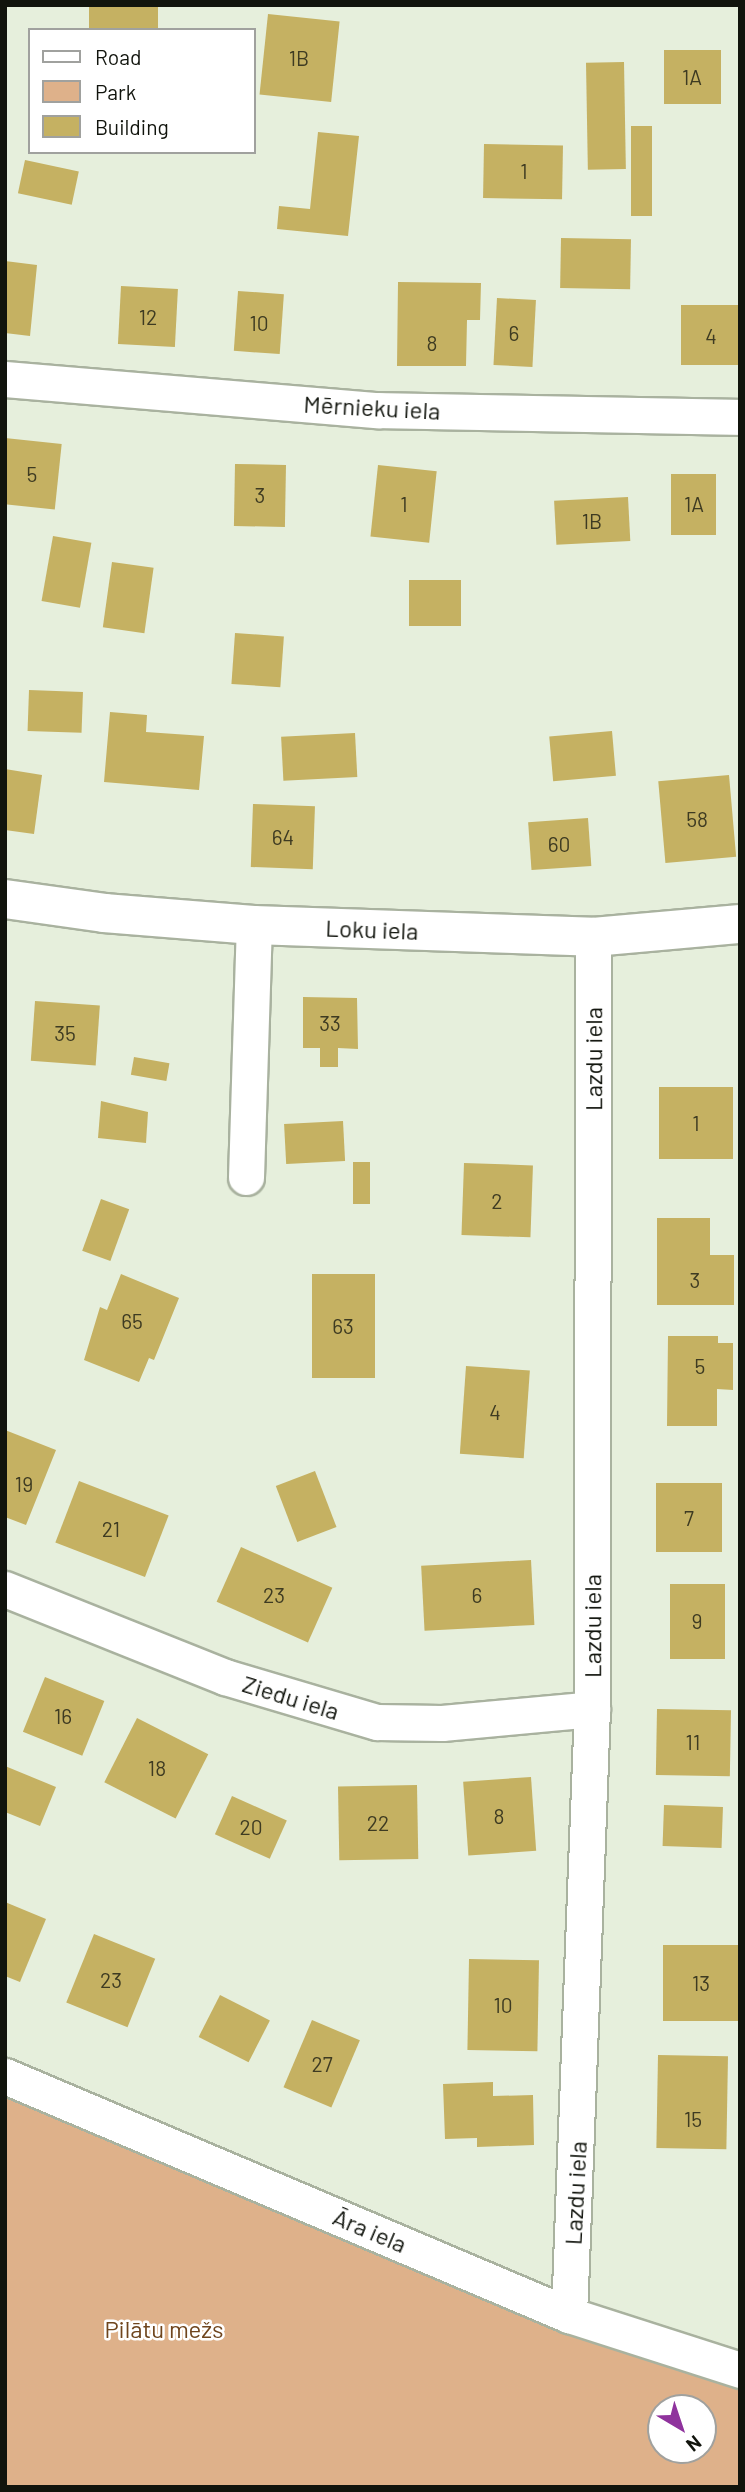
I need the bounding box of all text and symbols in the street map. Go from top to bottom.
legend [28,28,256,154]
text: Road [95,44,141,69]
house number: 1B [289,45,309,71]
house number: 1A [682,64,702,90]
text: Park [95,79,136,104]
text: Building [95,114,169,139]
house number: 1 [520,158,528,184]
house number: 12 [139,304,157,330]
house number: 10 [249,310,269,336]
house number: 6 [509,320,519,346]
house number: 4 [705,323,717,349]
house number: 8 [427,330,437,356]
street label: Mērnieku iela [303,389,441,425]
house number: 5 [27,461,37,487]
house number: 3 [255,482,265,508]
house number: 1 [400,491,408,517]
house number: 1A [684,491,704,517]
house number: 1B [582,508,602,534]
house number: 58 [686,806,708,832]
house number: 64 [272,824,294,850]
house number: 60 [548,831,570,857]
street label: Loku iela [325,913,419,945]
street label: Lazdu iela [579,1007,607,1111]
house number: 33 [319,1010,341,1036]
house number: 35 [54,1020,76,1046]
house number: 1 [692,1110,700,1136]
house number: 2 [491,1188,503,1214]
house number: 3 [690,1267,700,1293]
house number: 65 [121,1308,143,1334]
house number: 63 [332,1313,354,1339]
house number: 5 [695,1353,705,1379]
house number: 4 [489,1399,501,1425]
house number: 19 [15,1471,33,1497]
house number: 7 [684,1505,694,1531]
house number: 21 [102,1516,120,1542]
street label: Lazdu iela [578,1574,606,1678]
house number: 23 [263,1582,285,1608]
house number: 6 [472,1582,482,1608]
house number: 9 [692,1608,702,1634]
street label: Ziedu iela [239,1669,343,1725]
house number: 16 [54,1703,72,1729]
house number: 11 [686,1729,700,1755]
house number: 18 [148,1755,166,1781]
house number: 8 [494,1803,504,1829]
house number: 22 [367,1810,389,1836]
house number: 20 [239,1814,263,1840]
house number: 23 [100,1967,122,1993]
house number: 13 [692,1970,710,1996]
house number: 10 [493,1992,513,2018]
house number: 27 [311,2051,333,2077]
house number: 15 [684,2106,702,2132]
street label: Lazdu iela [558,2140,592,2246]
street label: Āra iela [329,2202,411,2258]
park label: Pilātu mežs [104,2315,224,2343]
north arrow [647,2394,717,2464]
text: N [682,2431,706,2457]

